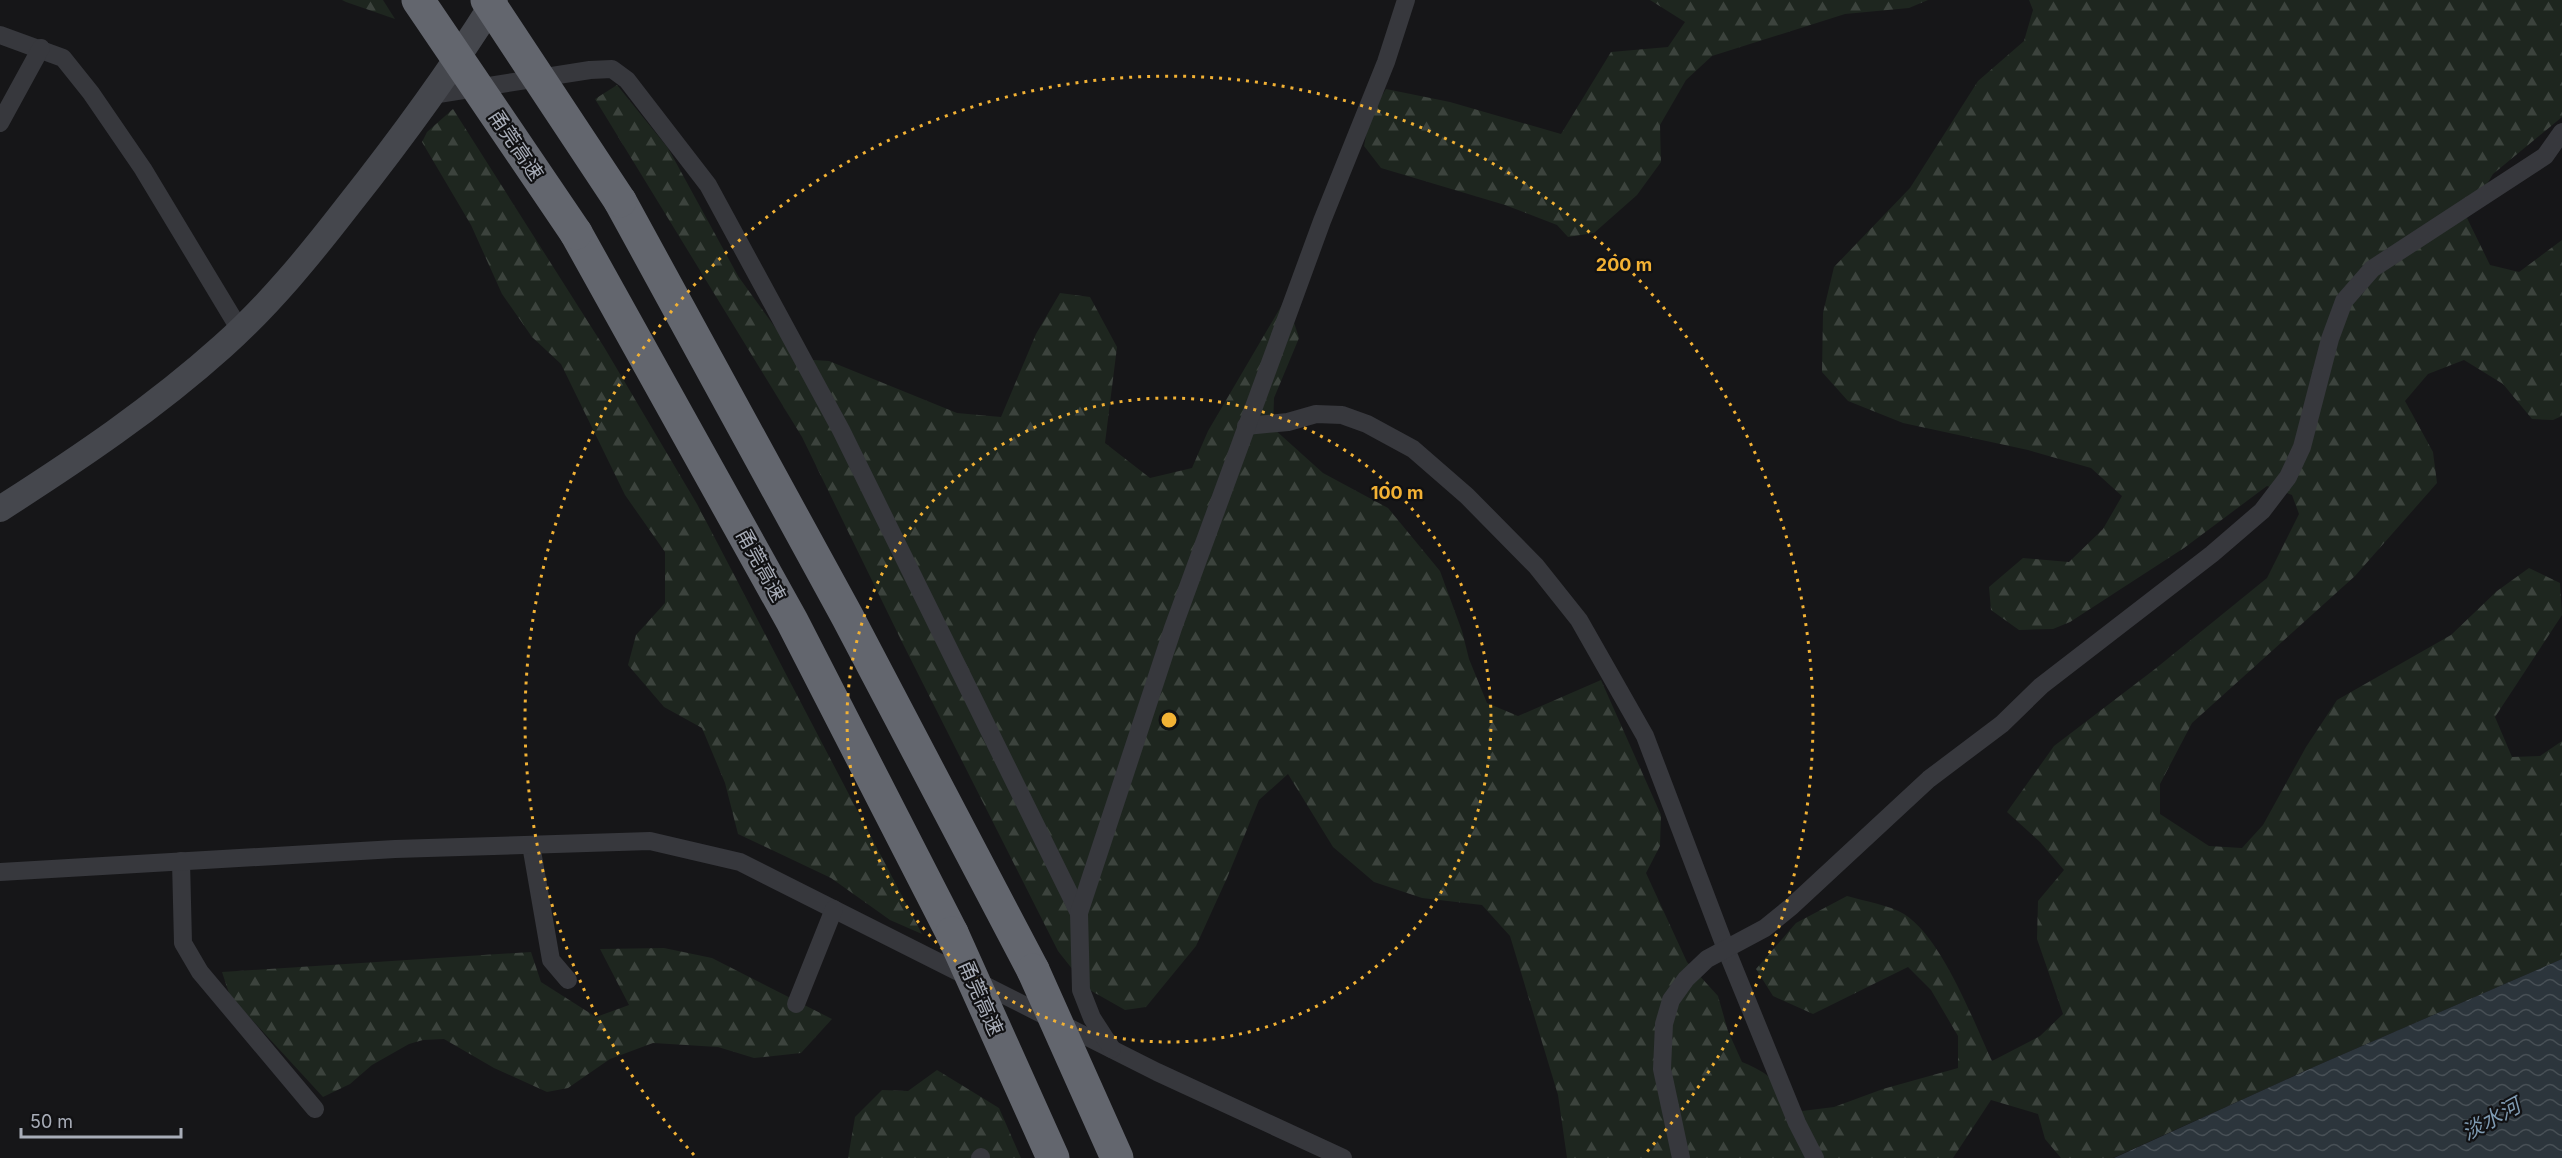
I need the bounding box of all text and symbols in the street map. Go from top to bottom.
street label: 甬莞高速 [484,105,548,185]
text: 200 m [1596,254,1652,275]
text: 100 m [1371,482,1423,503]
street label: 甬莞高速 [731,524,791,606]
centre of rings [1159,710,1179,730]
street label: 甬莞高速 [954,957,1008,1039]
water label: 淡水河 [2457,1091,2528,1145]
scale bar [21,1101,182,1139]
text: 50 m [30,1111,73,1132]

